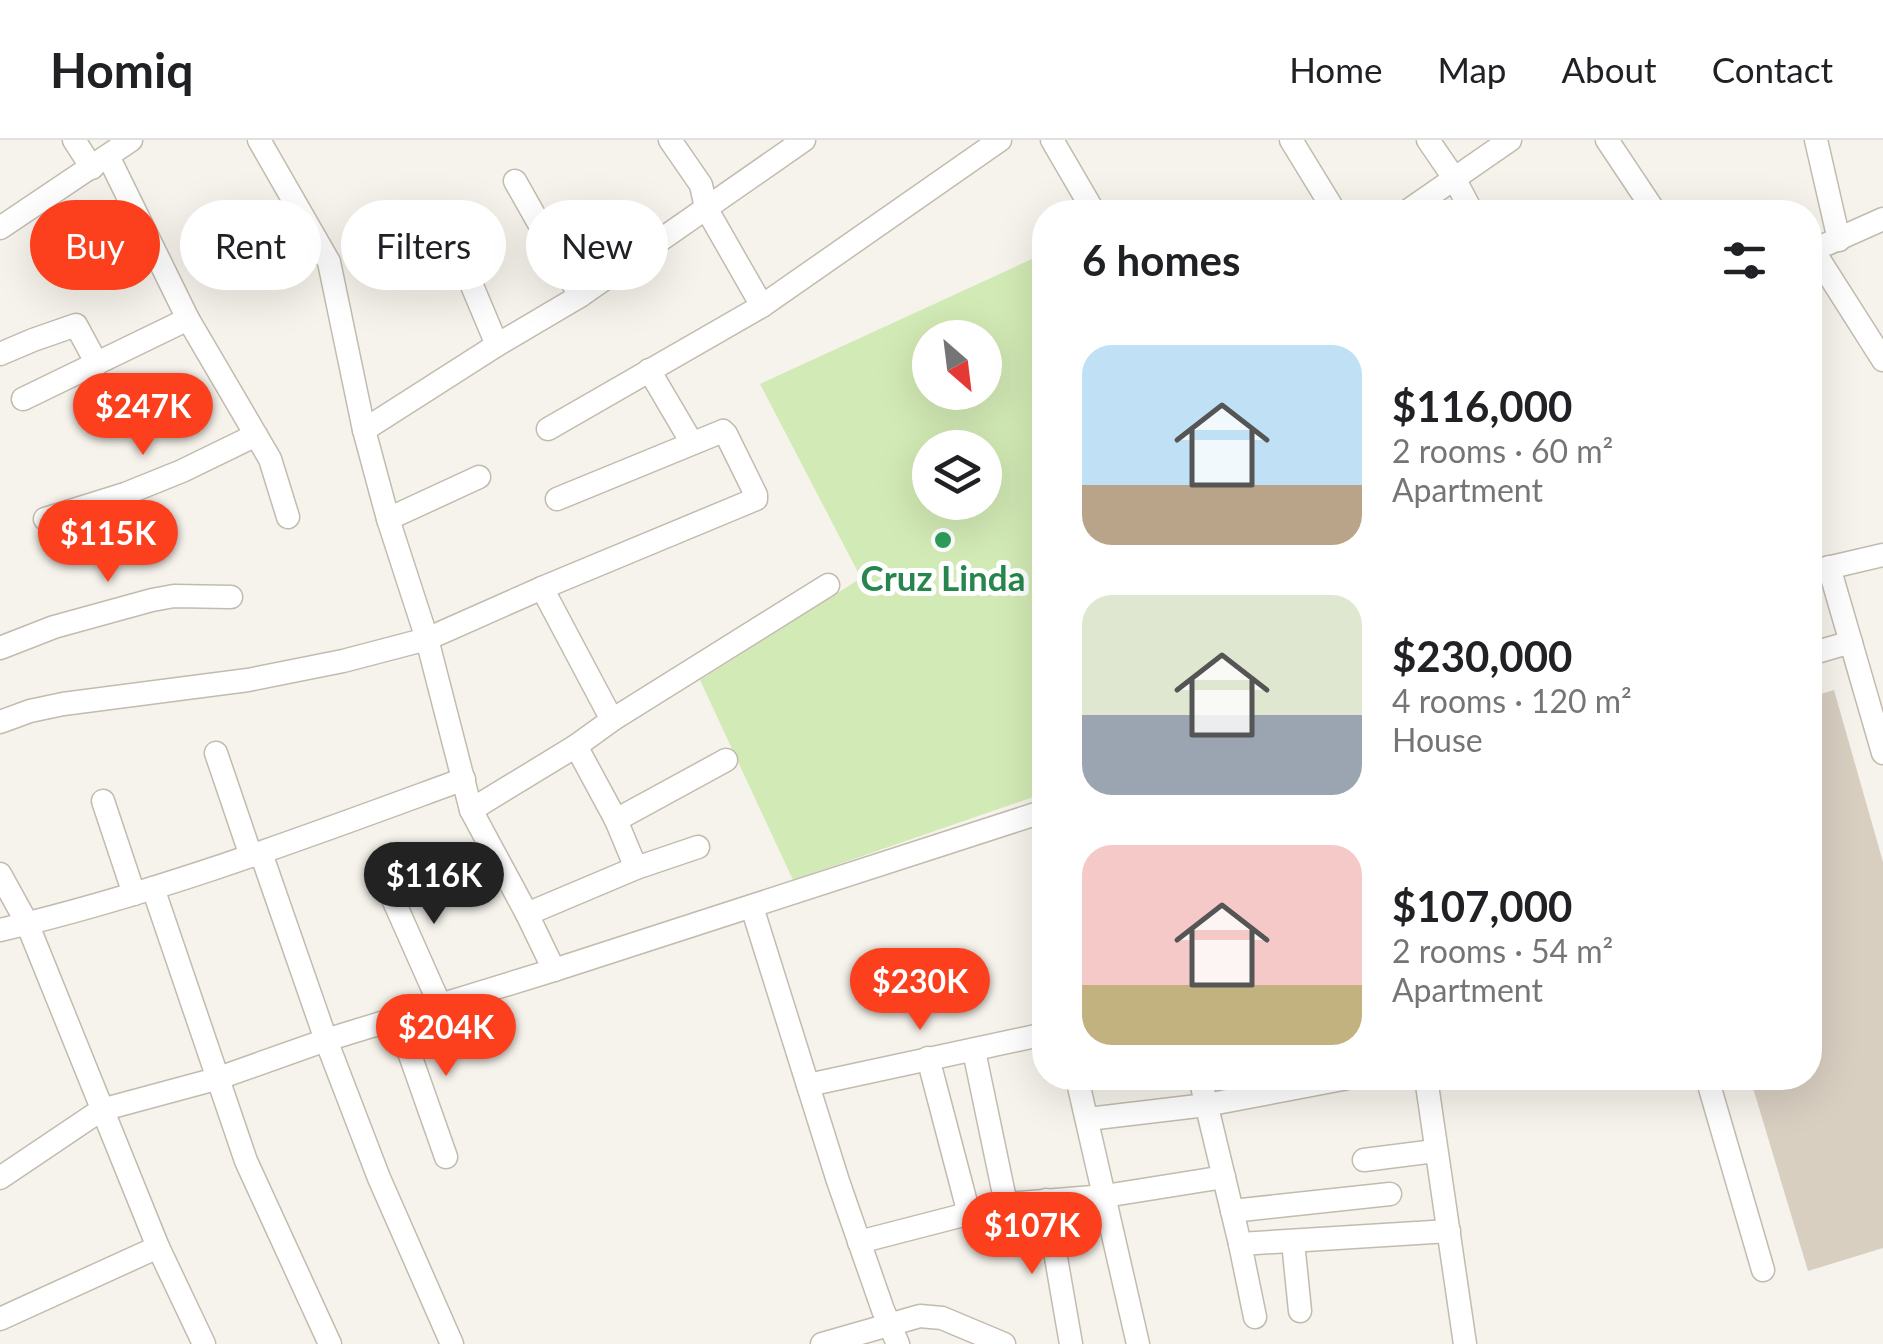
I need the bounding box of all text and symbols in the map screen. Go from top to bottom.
text: Homiq [50,41,193,98]
text: Home [1289,48,1382,90]
text: Map [1437,48,1506,90]
text: About [1561,48,1657,90]
text: Contact [1712,48,1833,90]
chip: Buy [30,200,160,290]
chip: Rent [180,200,321,290]
chip: Filters [341,200,506,290]
chip: New [526,200,668,290]
icon: filters [1717,233,1772,288]
text: 6 homes [1082,235,1240,285]
north arrow [912,320,1002,410]
map controls [912,320,1002,520]
pin: $247K [73,373,213,458]
text: $116,000 [1392,381,1572,431]
icon: home [1162,385,1282,505]
text: $247K [95,386,191,425]
button: layers [912,430,1002,520]
text: 2 rooms · 60 m² [1392,431,1613,470]
text: Apartment [1392,470,1543,509]
pin: $115K [38,500,178,585]
text: $115K [60,513,156,552]
marker: Cruz Linda [932,529,954,551]
place label: Cruz Linda [861,556,1025,598]
text: $230,000 [1392,631,1572,681]
icon: home [1162,635,1282,755]
text: 4 rooms · 120 m² [1392,681,1632,720]
text: House [1392,720,1483,759]
pin: $116K [364,842,504,927]
text: $116K [386,855,482,894]
text: $107,000 [1392,881,1572,931]
icon: home [1162,885,1282,1005]
text: 2 rooms · 54 m² [1392,931,1613,970]
pin: $230K [850,948,990,1033]
text: $230K [872,961,968,1000]
text: Apartment [1392,970,1543,1009]
pin: $204K [376,994,516,1079]
text: $204K [398,1007,494,1046]
pin: $107K [962,1192,1102,1277]
text: $107K [984,1205,1080,1244]

